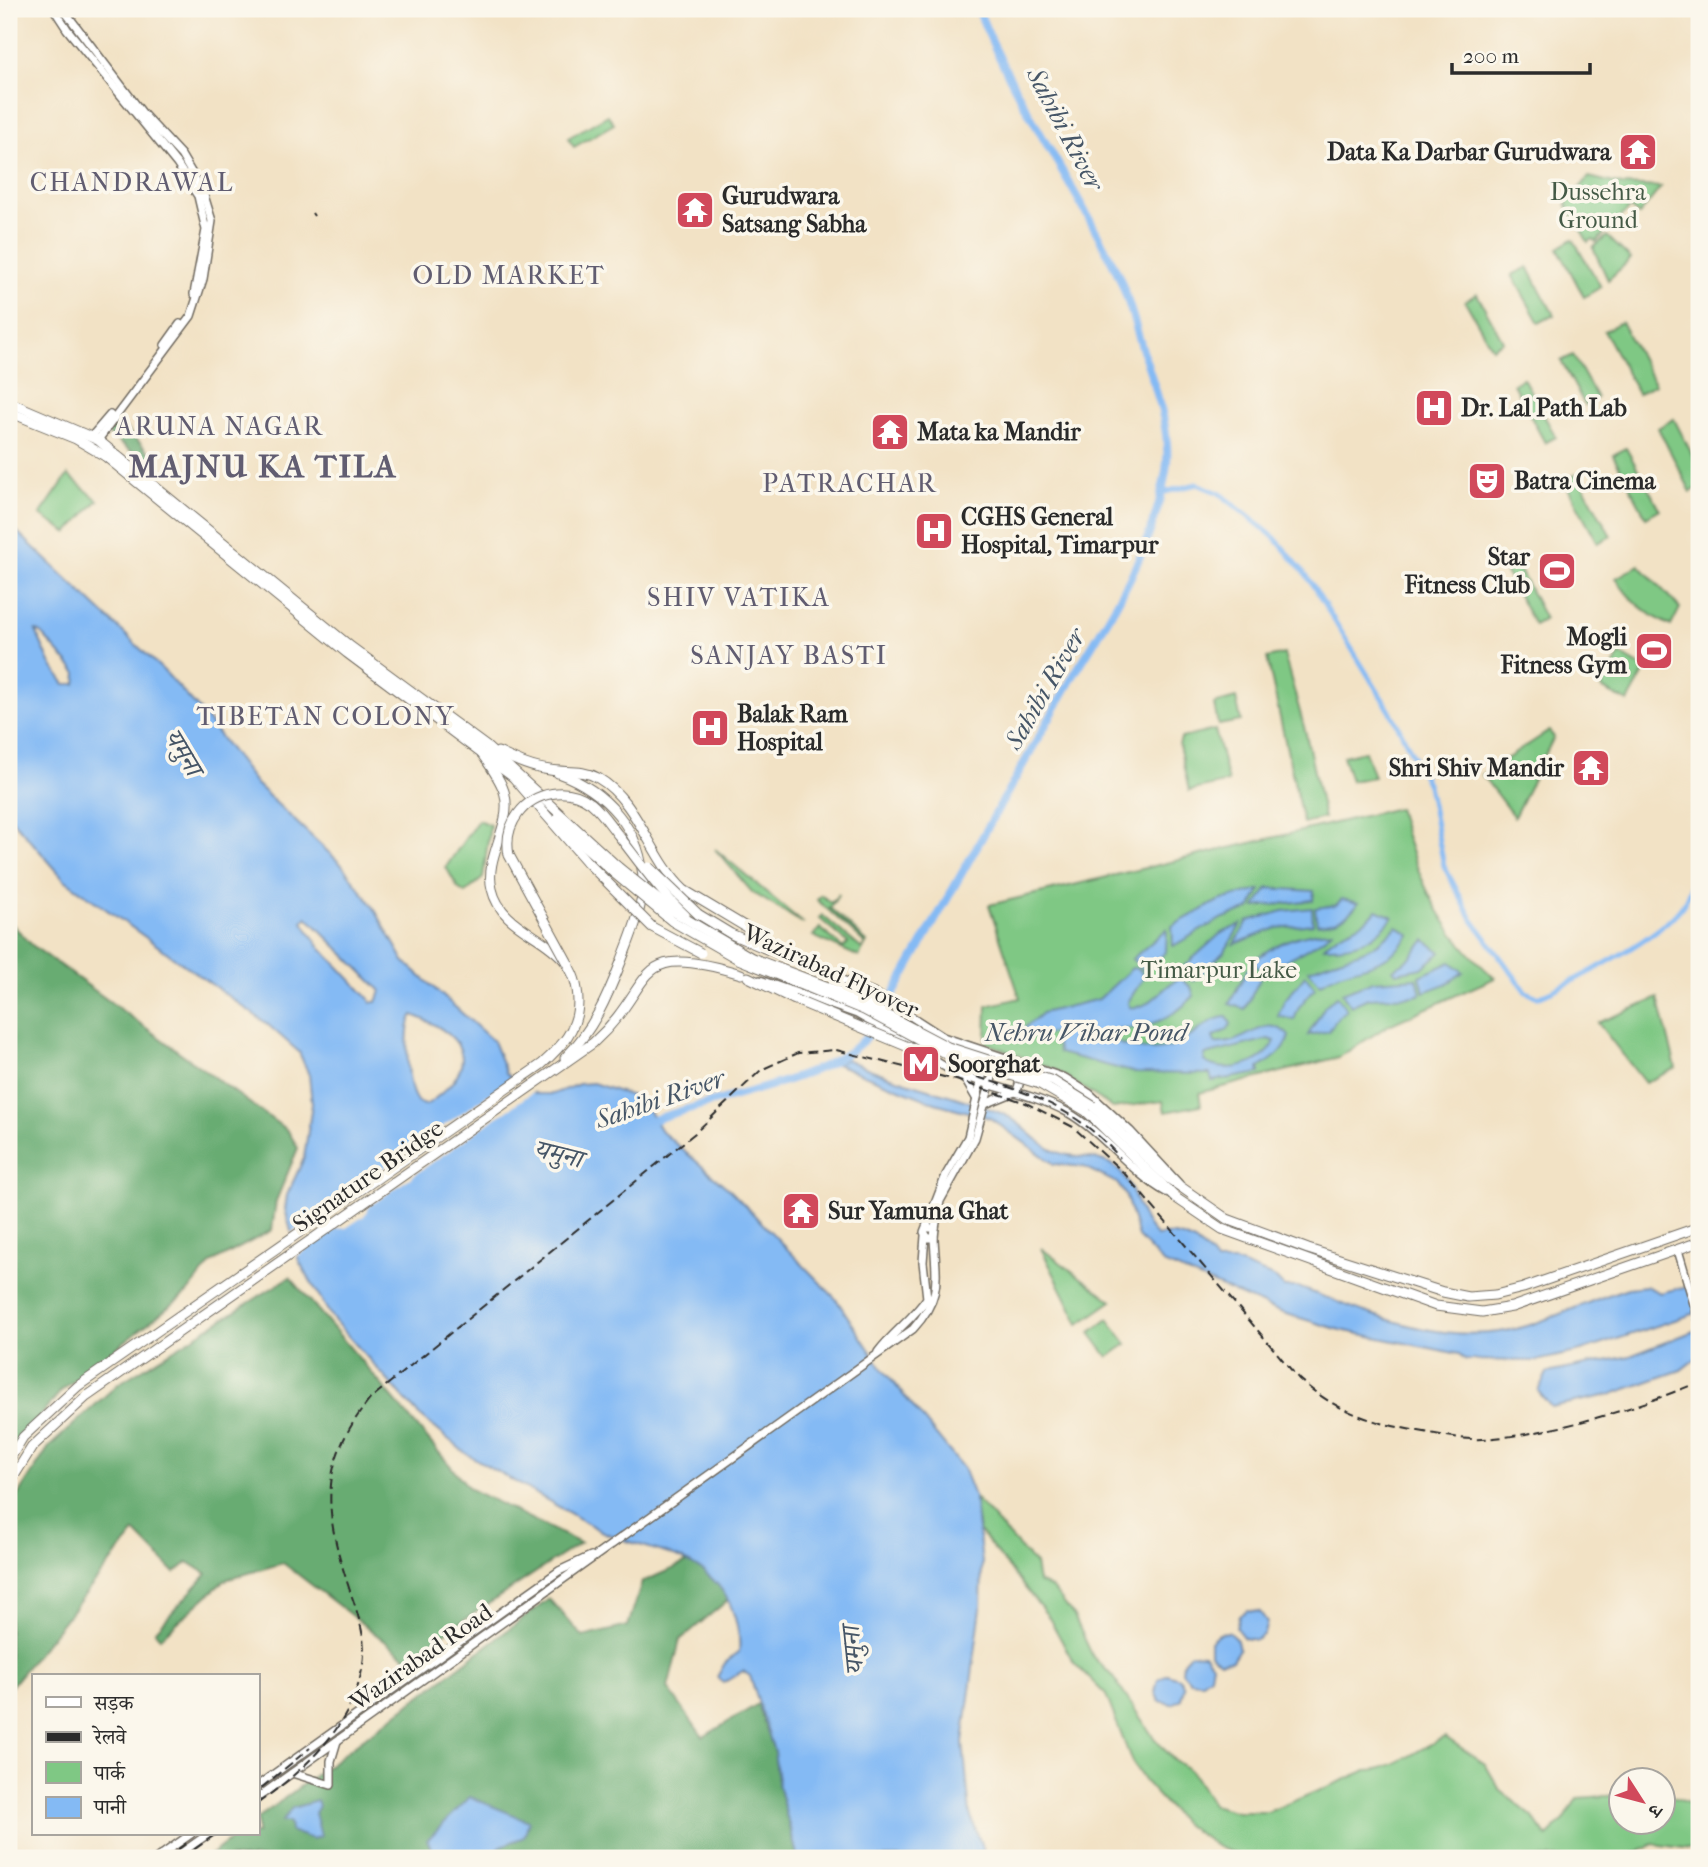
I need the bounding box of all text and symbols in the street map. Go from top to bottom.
scale bar [1452,32,1591,76]
text: 200 m [1463,44,1519,68]
water label: Sahibi River [1019,61,1111,198]
temple icon: Data Ka Darbar Gurudwara [1617,131,1659,173]
place label: Data Ka Darbar Gurudwara [1327,138,1612,166]
district label: CHANDRAWAL [30,167,234,198]
park label: Dussehra Ground [1550,178,1647,234]
place label: Gurudwara Satsang Sabha [722,182,867,238]
temple icon: Gurudwara Satsang Sabha [674,189,716,231]
district label: OLD MARKET [412,260,606,291]
hospital icon: Dr. Lal Path Lab [1413,387,1455,429]
place label: Dr. Lal Path Lab [1461,394,1627,422]
district label: ARUNA NAGAR [115,411,324,442]
temple icon: Mata ka Mandir [869,411,911,453]
place label: Mata ka Mandir [917,418,1081,446]
district label: MAJNU KA TILA [129,448,397,485]
theatre icon: Batra Cinema [1466,460,1508,502]
place label: Batra Cinema [1514,467,1656,495]
district label: PATRACHAR [762,468,938,499]
place label: CGHS General Hospital, Timarpur [961,503,1159,559]
hospital icon: CGHS General Hospital, Timarpur [913,510,955,552]
place label: Star Fitness Club [1403,543,1531,599]
sports icon: Star Fitness Club [1536,550,1578,592]
district label: SHIV VATIKA [647,582,831,613]
water label: Sahibi River [997,621,1093,756]
place label: Mogli Fitness Gym [1500,623,1628,679]
sports icon: Mogli Fitness Gym [1633,630,1675,672]
district label: SANJAY BASTI [690,640,888,671]
place label: Balak Ram Hospital [737,700,849,756]
district label: TIBETAN COLONY [197,701,455,732]
hospital icon: Balak Ram Hospital [689,707,731,749]
water label: यमुना [156,723,212,786]
temple icon: Shri Shiv Mandir [1570,747,1612,789]
place label: Shri Shiv Mandir [1389,754,1565,782]
street label: Wazirabad Flyover [738,918,924,1024]
park label: Timarpur Lake [1141,956,1297,984]
water label: Nehru Vihar Pond [984,1017,1191,1048]
metro station icon: Soorghat [900,1043,942,1085]
place label: Soorghat [948,1050,1041,1078]
water label: Sahibi River [590,1062,731,1136]
street label: Signature Bridge [287,1114,449,1238]
water label: यमुना [530,1133,591,1177]
temple icon: Sur Yamuna Ghat [780,1190,822,1232]
place label: Sur Yamuna Ghat [828,1197,1009,1225]
street label: Wazirabad Road [344,1597,498,1717]
water label: यमुना [834,1619,872,1677]
legend [32,1674,259,1836]
text: सड़क [93,1691,134,1715]
text: रेलवे [91,1725,128,1749]
text: पार्क [93,1761,126,1785]
north arrow [1606,1766,1676,1836]
text: पानी [93,1795,127,1819]
text: उ [1642,1798,1668,1822]

